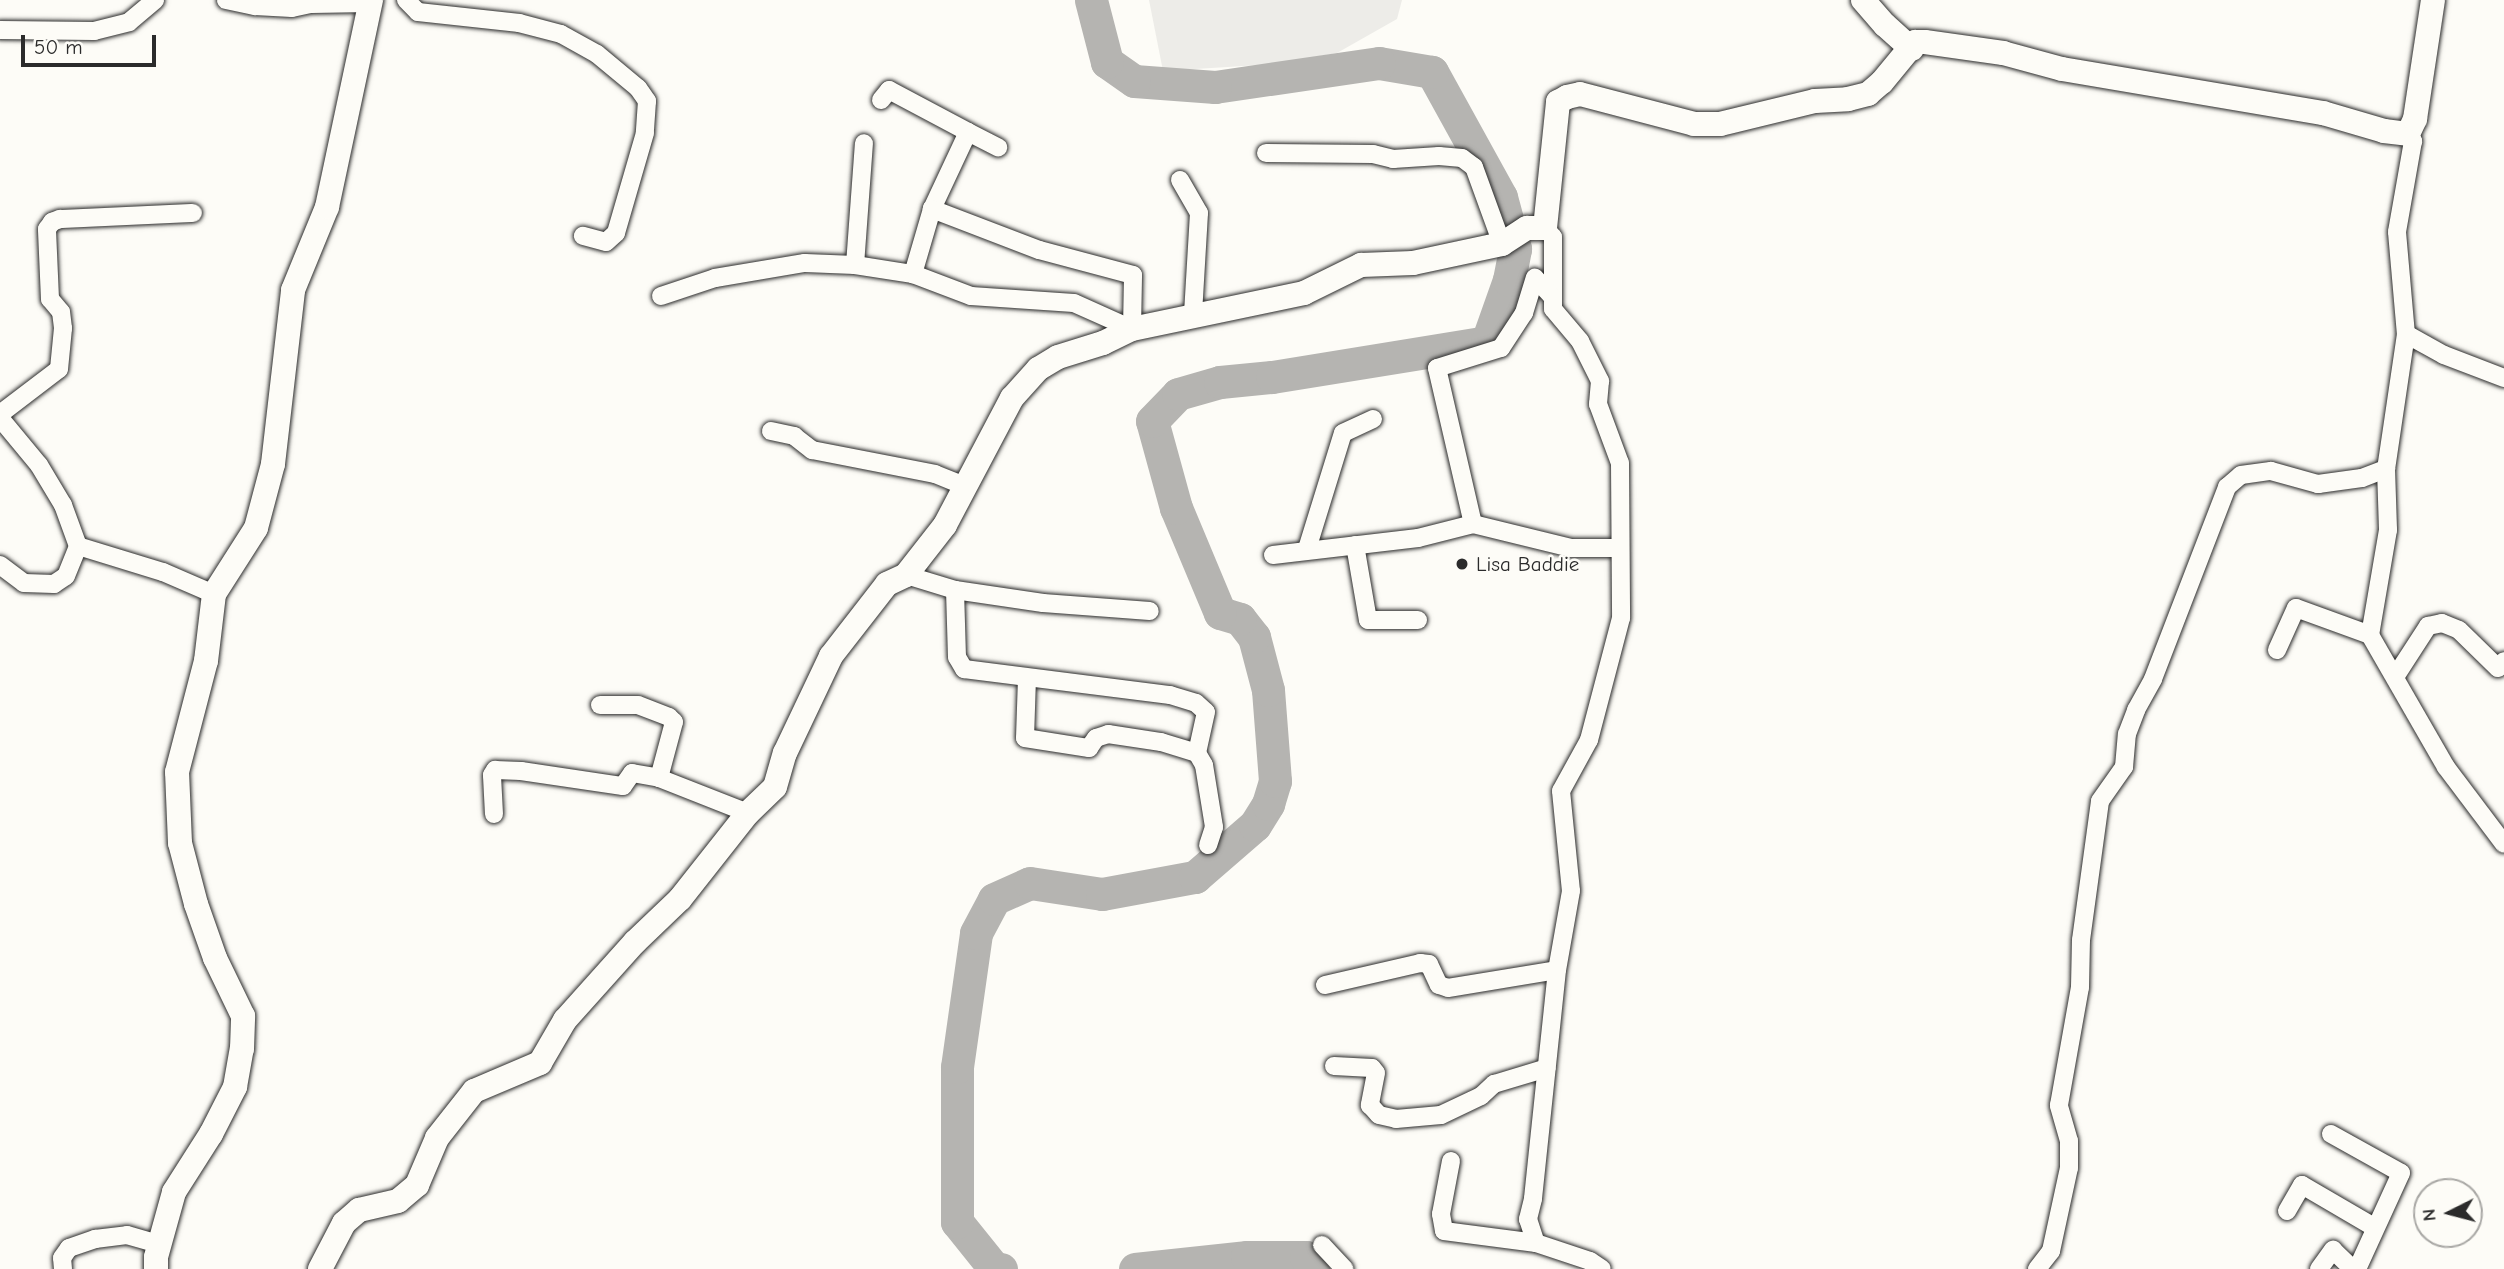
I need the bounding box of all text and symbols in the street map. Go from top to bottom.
scale bar [24,21,159,65]
text: 50 m [34,35,83,59]
place label: Lisa Baddie [1476,551,1579,577]
marker: Lisa Baddie [1454,556,1470,572]
north arrow [2413,1178,2483,1248]
text: N [2418,1208,2441,1222]

